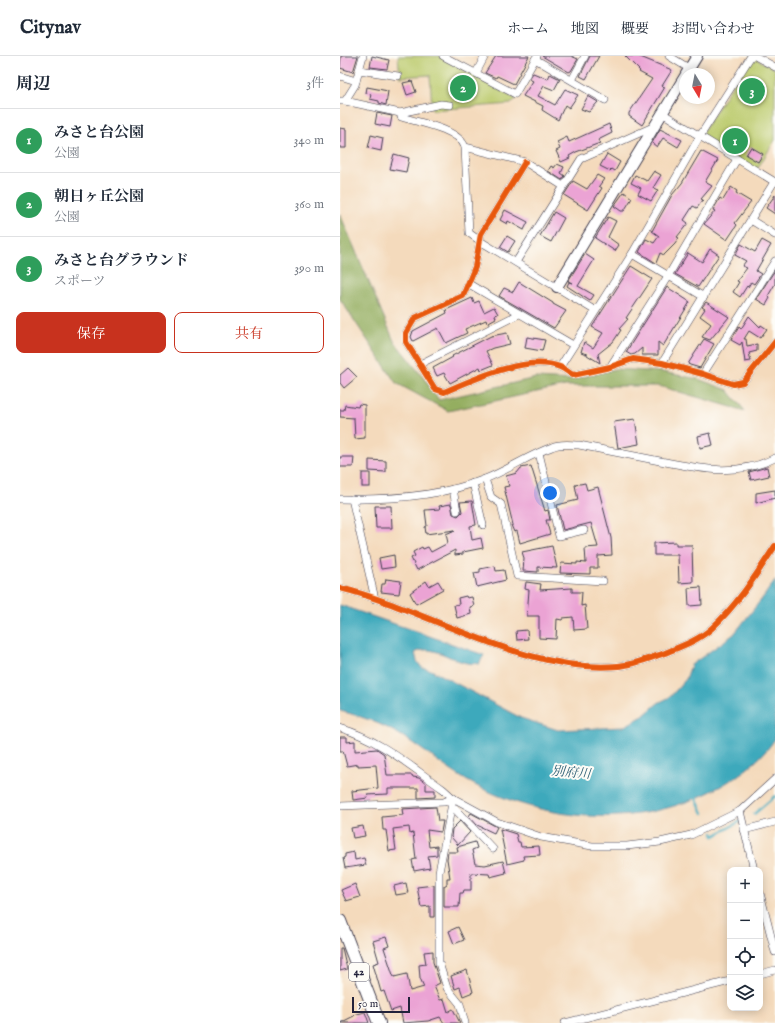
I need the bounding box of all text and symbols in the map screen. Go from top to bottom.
text: Citynav [20,16,81,40]
text: ホーム [507,20,549,38]
text: 地図 [571,20,599,38]
text: 概要 [621,20,649,38]
text: お問い合わせ [671,20,755,38]
north arrow [679,68,715,104]
pin: 2 [450,73,476,103]
text: 周辺 [16,74,50,95]
text: 3件 [306,75,324,92]
pin: 3 [739,76,765,106]
text: みさと台公園 [54,123,144,142]
pin: 1 [722,126,748,156]
text: 1 [27,132,31,149]
text: 340 m [294,132,324,149]
text: 公園 [54,145,80,162]
text: 朝日ヶ丘公園 [54,187,144,206]
text: 2 [26,196,32,213]
text: 360 m [294,196,324,213]
text: 公園 [54,209,80,226]
text: みさと台グラウンド [54,251,189,270]
text: 3 [27,260,31,277]
text: 390 m [294,260,324,277]
text: スポーツ [54,273,105,290]
button: 保存 [16,312,166,353]
button: 共有 [174,312,324,353]
your location [540,483,560,503]
water label: 別府川 [551,763,593,783]
map controls [727,867,763,1011]
button: + [727,867,763,903]
button: − [727,903,763,939]
button: locate [727,939,763,975]
road number: 42 [349,963,369,981]
button: layers [727,975,763,1011]
scale bar [352,995,410,1014]
text: 50 m [358,997,378,1011]

